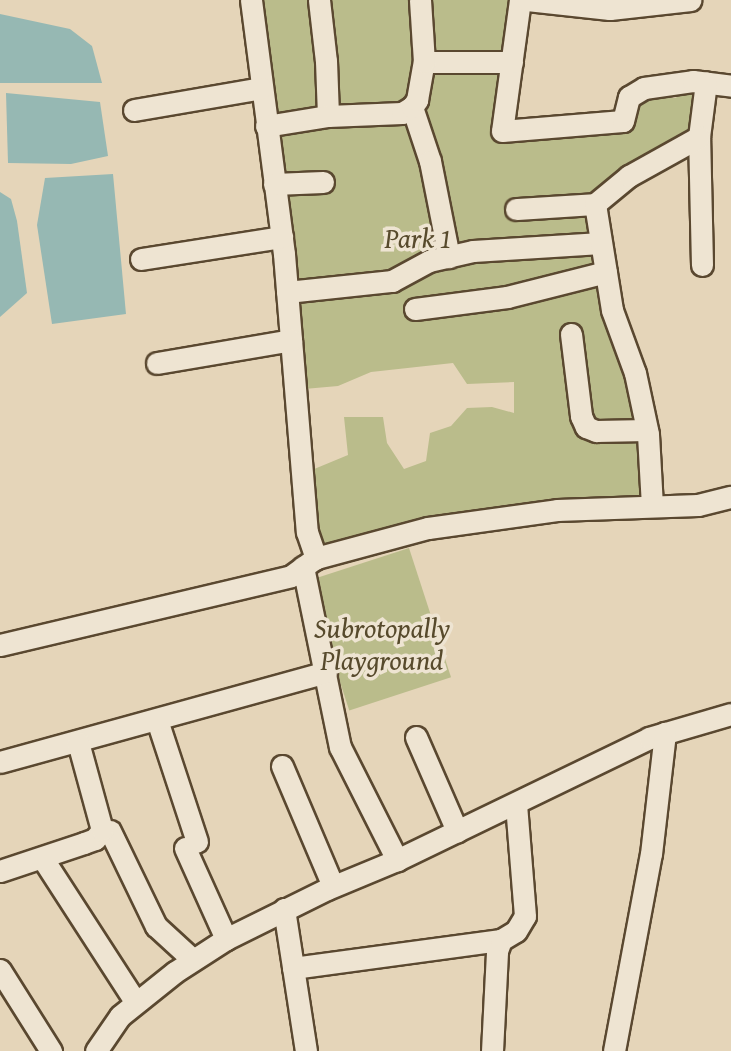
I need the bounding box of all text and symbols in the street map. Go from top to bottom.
park label: Park 1 [384,221,452,255]
park label: Subrotopally Playground [314,611,450,677]

